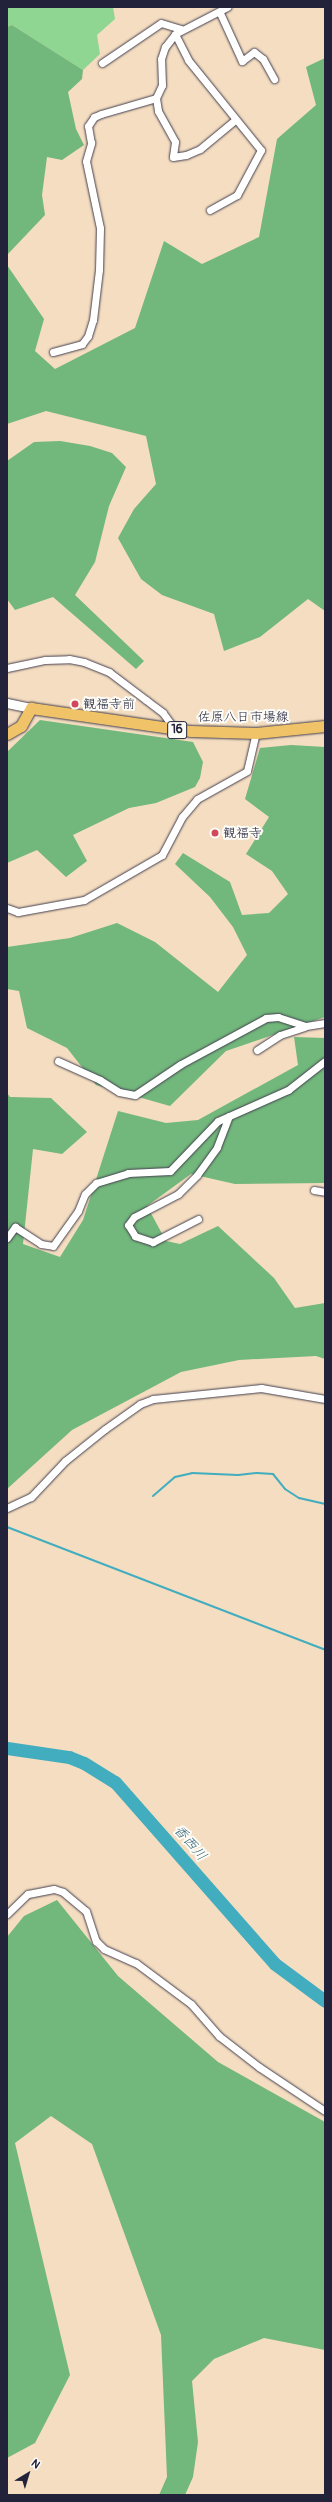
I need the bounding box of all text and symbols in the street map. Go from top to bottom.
place label: 観福寺前 [83,696,135,712]
marker: 観福寺前 [70,699,80,709]
street label: 佐原八日市場線 [198,709,288,725]
road number: 16 [167,720,187,740]
place label: 観福寺 [223,825,262,841]
marker: 観福寺 [210,828,220,838]
water label: 香西川 [170,1822,210,1864]
north arrow [8,2454,48,2494]
text: N [29,2457,43,2472]

